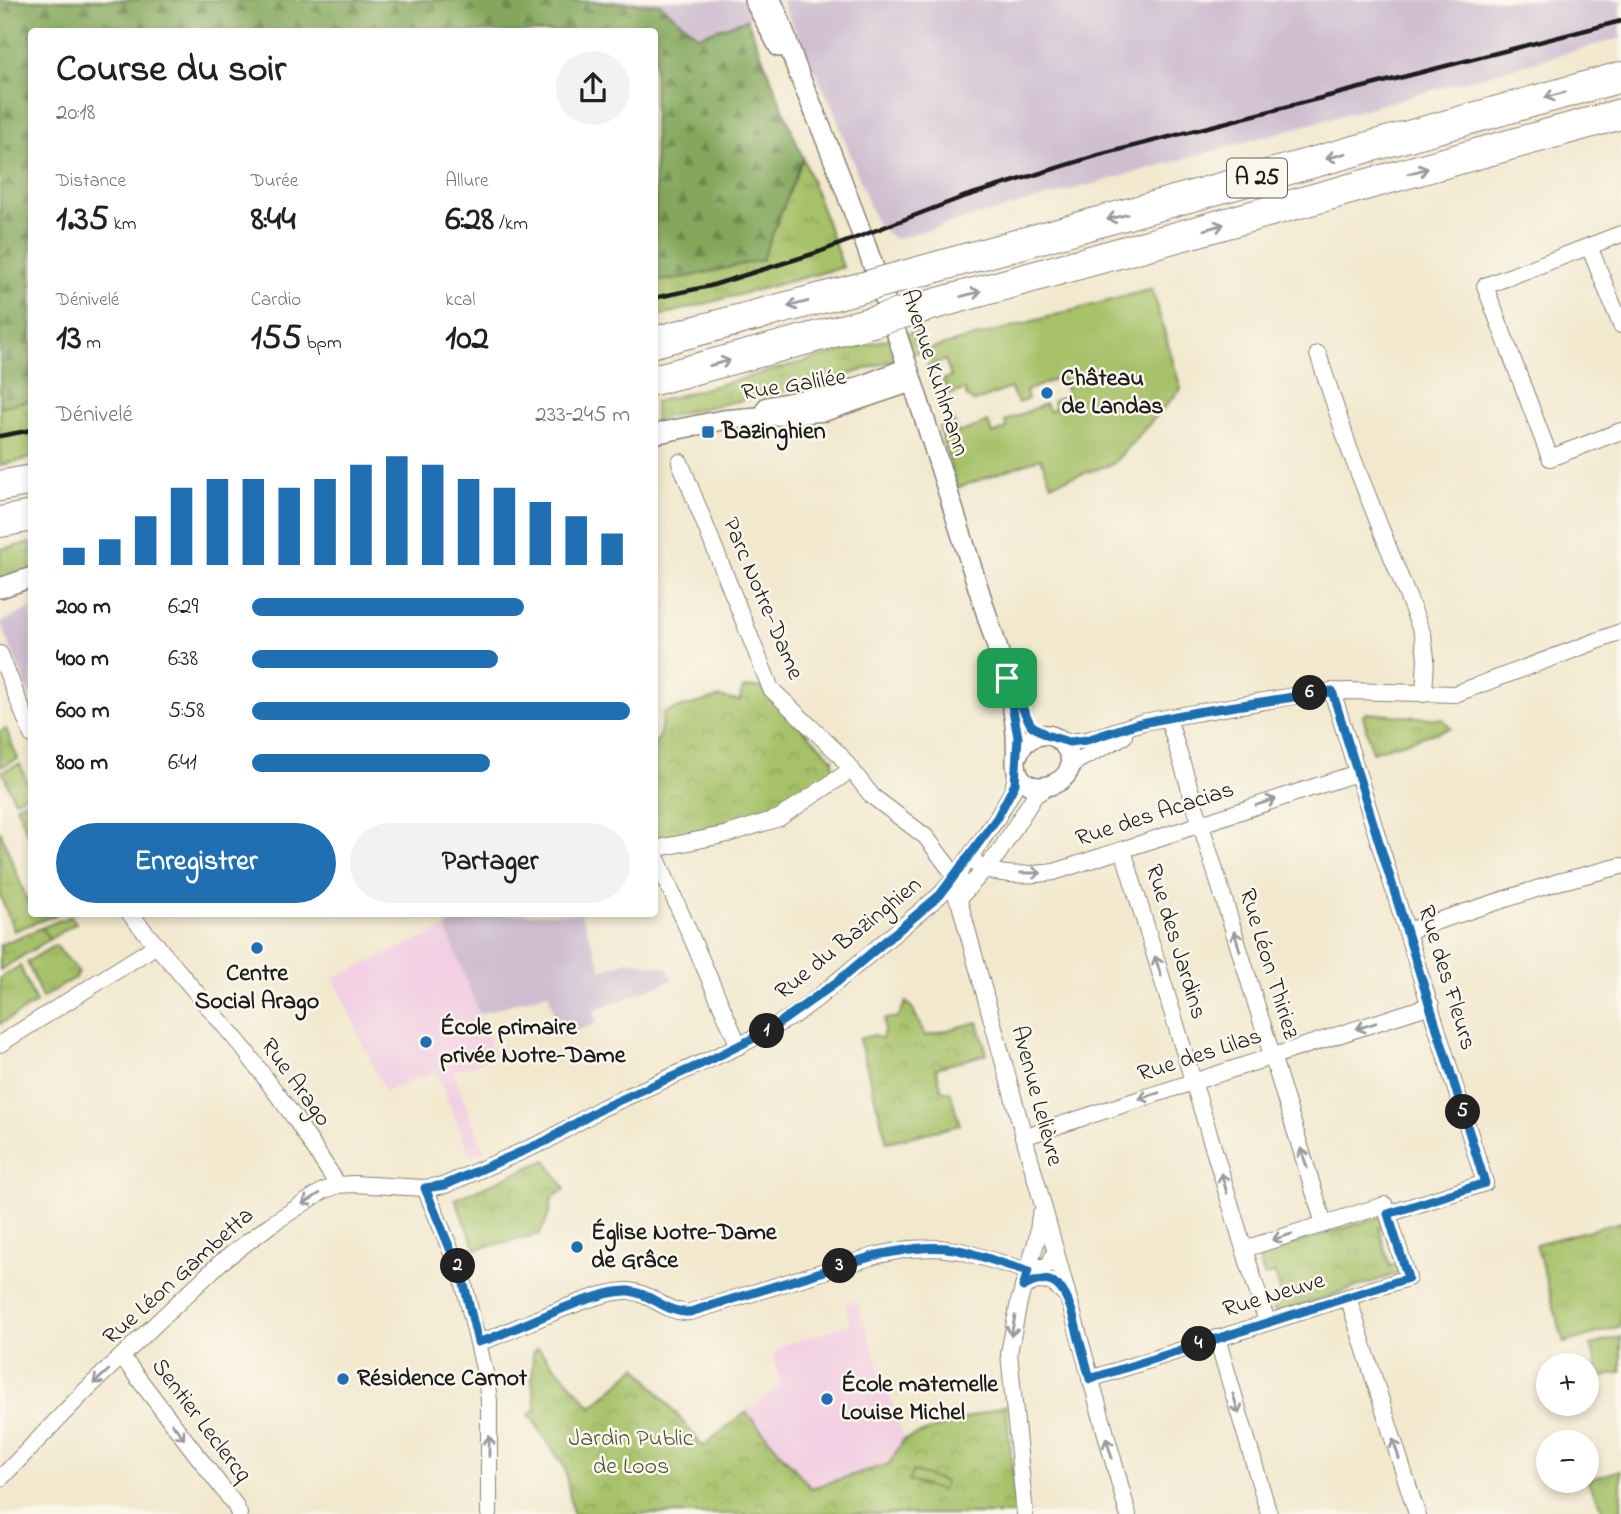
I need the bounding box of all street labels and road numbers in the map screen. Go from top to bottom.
road number: A 25 [1227,158,1287,197]
street label: Avenue Kuhlmann [891,285,977,461]
street label: Rue Galilée [739,360,849,412]
street label: Parc Notre-Dame [712,512,812,686]
street label: Rue des Acacias [1071,773,1239,857]
street label: Rue des Jardins [1135,860,1215,1024]
street label: Rue du Bazinghien [768,869,930,1009]
street label: Rue Léon Thiriez [1229,884,1308,1044]
street label: Rue des Fleurs [1407,901,1485,1055]
street label: Rue des Lilas [1133,1019,1267,1093]
street label: Avenue Lelièvre [1000,1022,1072,1170]
street label: Rue Arago [251,1031,339,1135]
street label: Rue Léon Gambetta [96,1199,262,1355]
street label: Rue Neuve [1219,1264,1330,1328]
street label: Sentier Leclercq [142,1351,258,1491]

